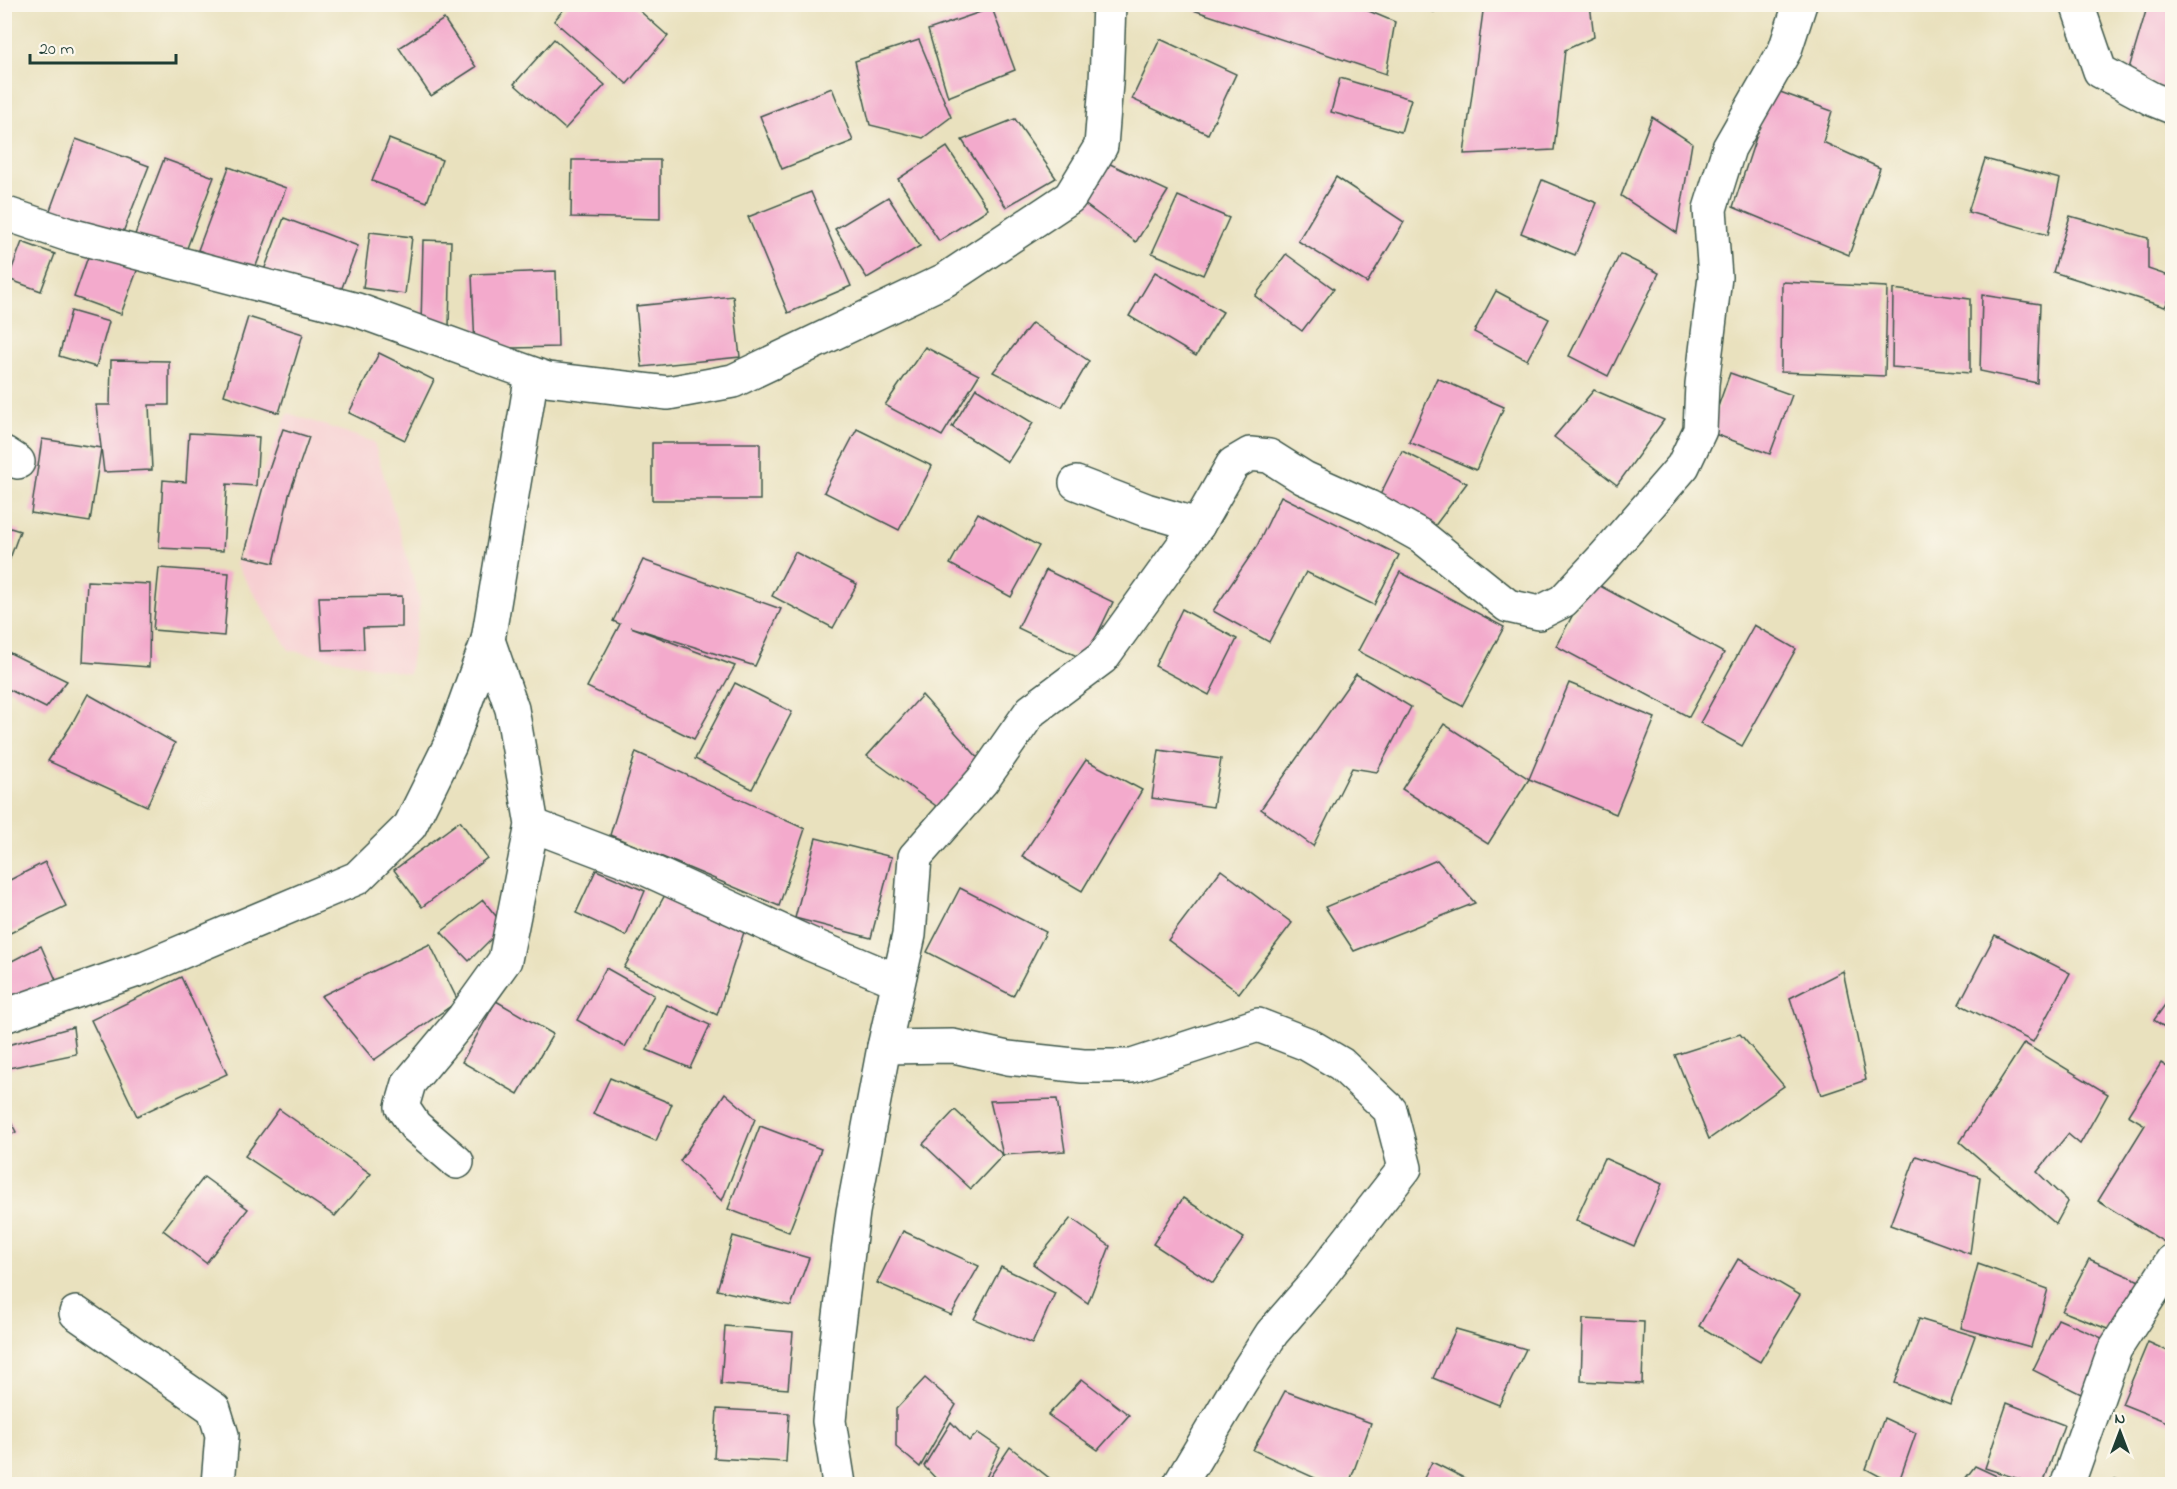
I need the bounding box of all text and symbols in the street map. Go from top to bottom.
scale bar [30,27,176,65]
text: 20 m [39,37,74,63]
north arrow [2090,1402,2150,1462]
text: N [2115,1407,2126,1431]

